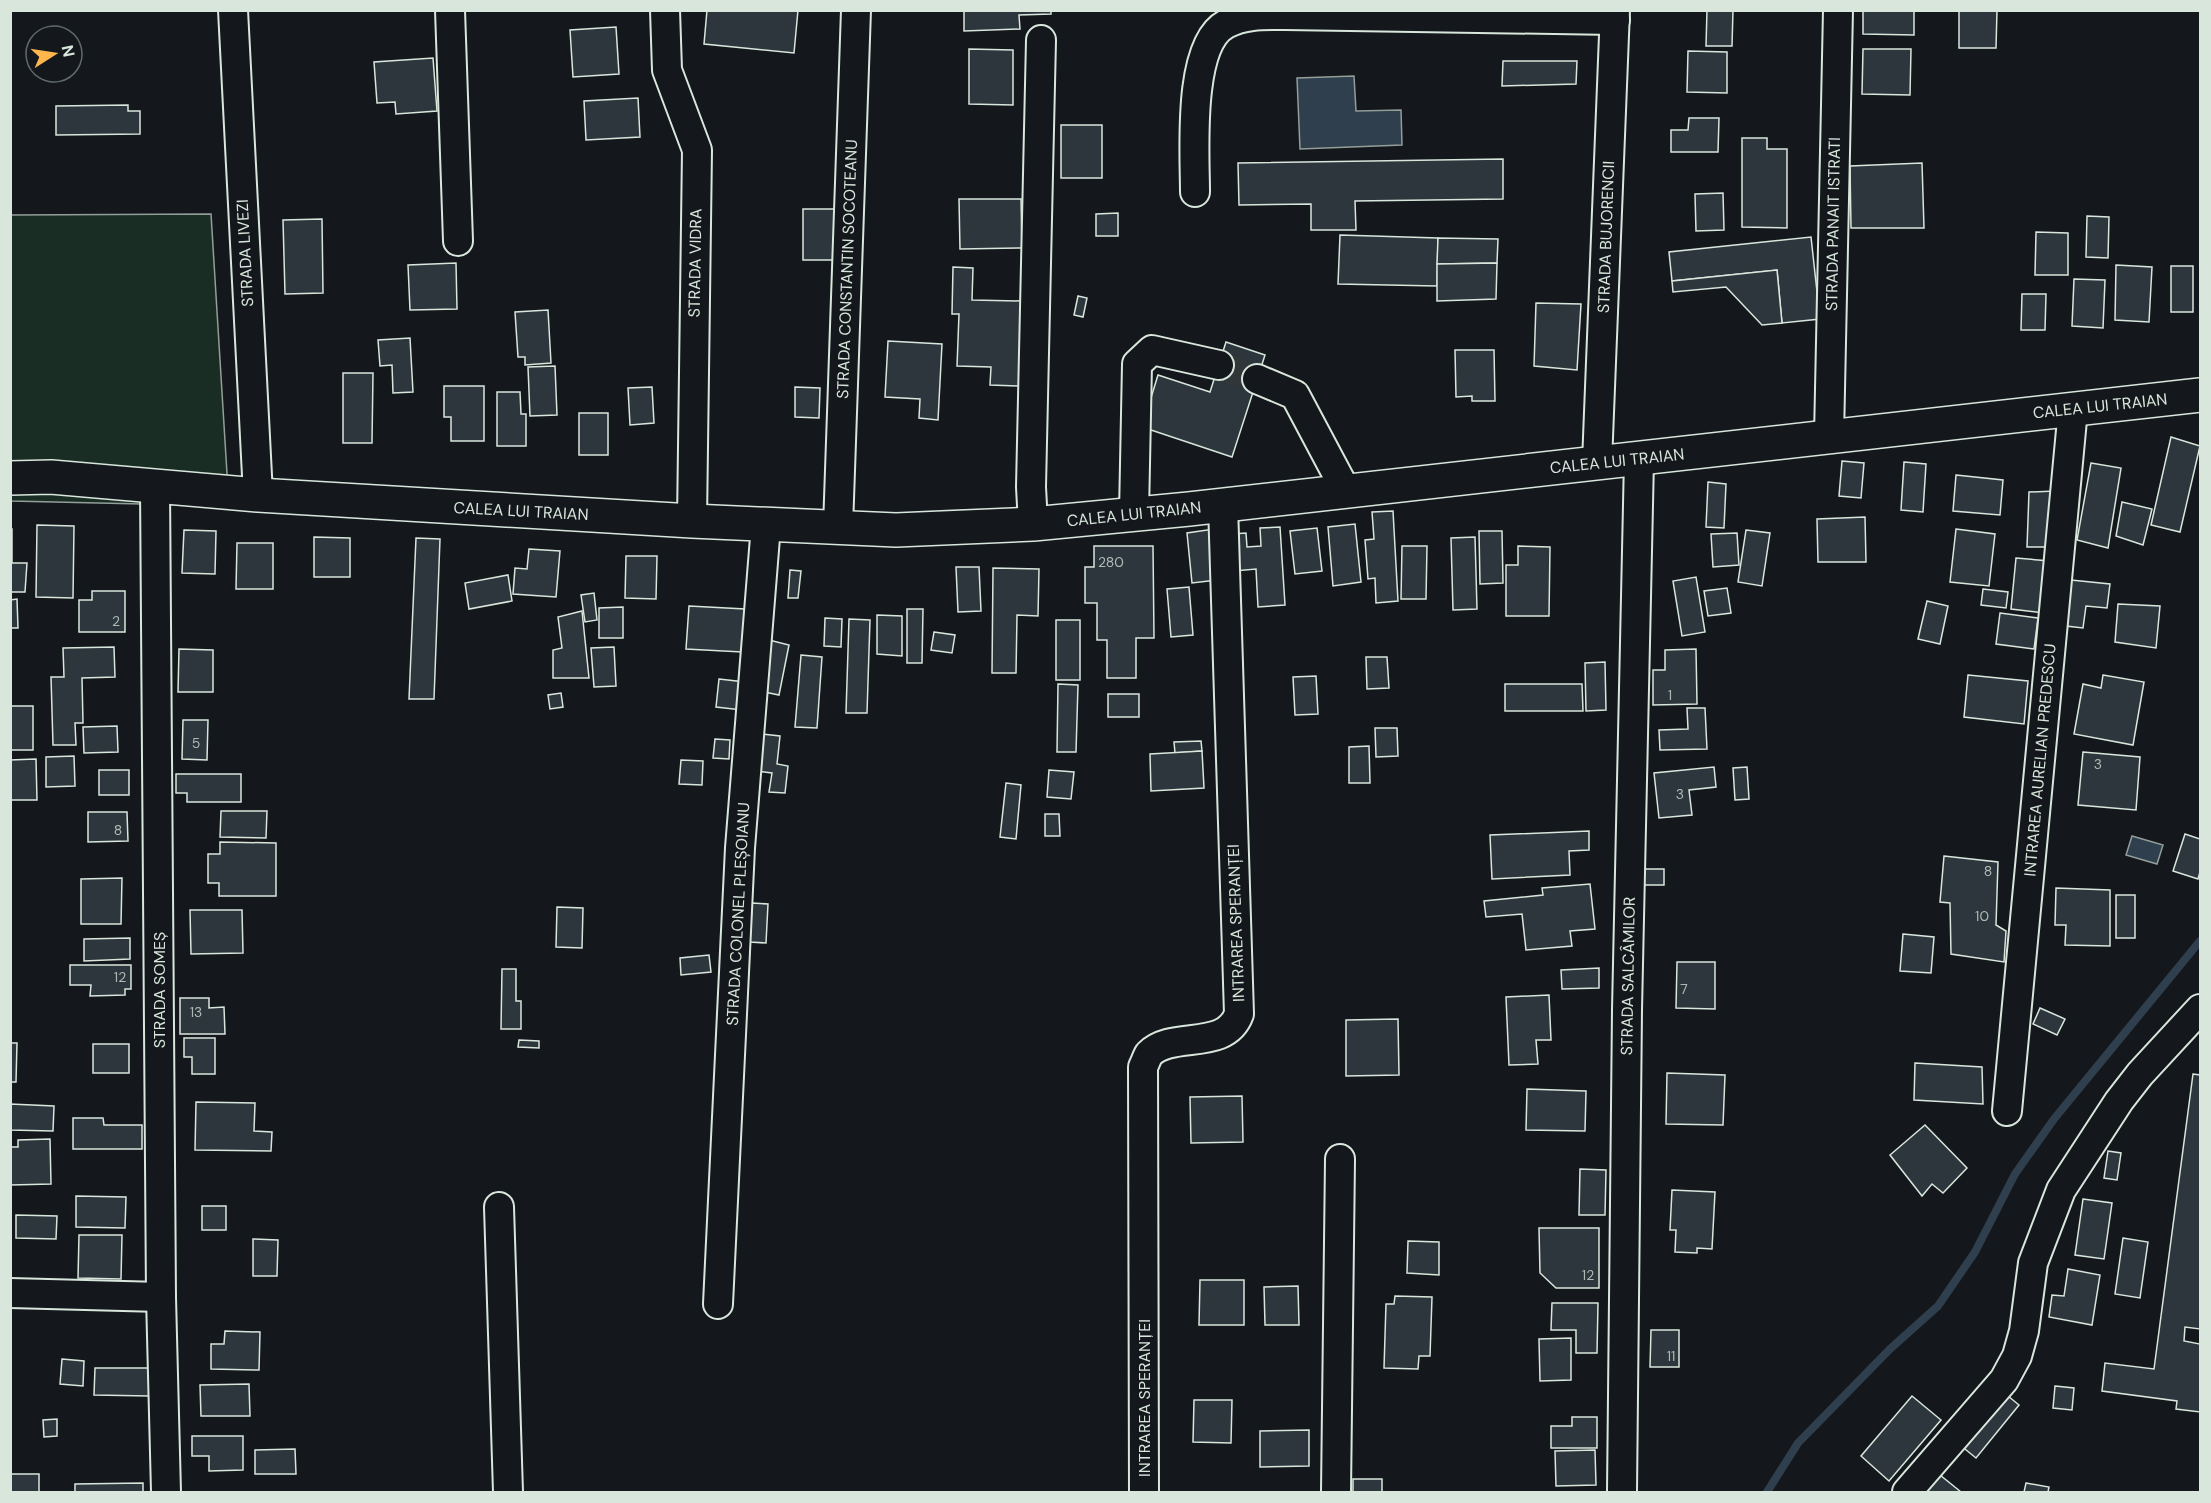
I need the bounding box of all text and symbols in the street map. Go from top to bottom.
north arrow [24,24,84,84]
text: N [57,43,80,59]
street label: STRADA PANAIT ISTRATI [1821,137,1845,311]
street label: STRADA CONSTANTIN SOCOTEANU [832,139,862,399]
street label: STRADA BUJORENCII [1593,161,1619,313]
street label: STRADA LIVEZI [232,199,258,307]
street label: STRADA VIDRA [684,208,706,318]
street label: CALEA LUI TRAIAN [2032,388,2168,424]
street label: CALEA LUI TRAIAN [1549,443,1685,479]
street label: CALEA LUI TRAIAN [1066,496,1202,532]
street label: CALEA LUI TRAIAN [453,497,589,525]
house number: 280 [1098,553,1124,571]
house number: 2 [112,612,120,630]
street label: INTRAREA AURELIAN PREDESCU [2019,643,2061,877]
house number: 1 [1668,686,1672,704]
house number: 5 [192,734,200,752]
house number: 3 [2094,755,2102,773]
house number: 3 [1676,785,1684,803]
street label: STRADA COLONEL PLEȘOIANU [722,802,754,1026]
house number: 8 [114,821,122,839]
street label: INTRAREA SPERANȚEI [1223,844,1249,1002]
house number: 8 [1984,862,1992,880]
street label: STRADA SALCÂMILOR [1616,896,1640,1056]
house number: 10 [1975,907,1989,925]
street label: STRADA SOMEȘ [149,932,170,1048]
house number: 12 [114,968,126,986]
house number: 7 [1680,980,1688,998]
house number: 13 [190,1003,202,1021]
house number: 12 [1582,1266,1594,1284]
street label: INTRAREA SPERANȚEI [1134,1319,1155,1477]
house number: 11 [1667,1347,1675,1365]

